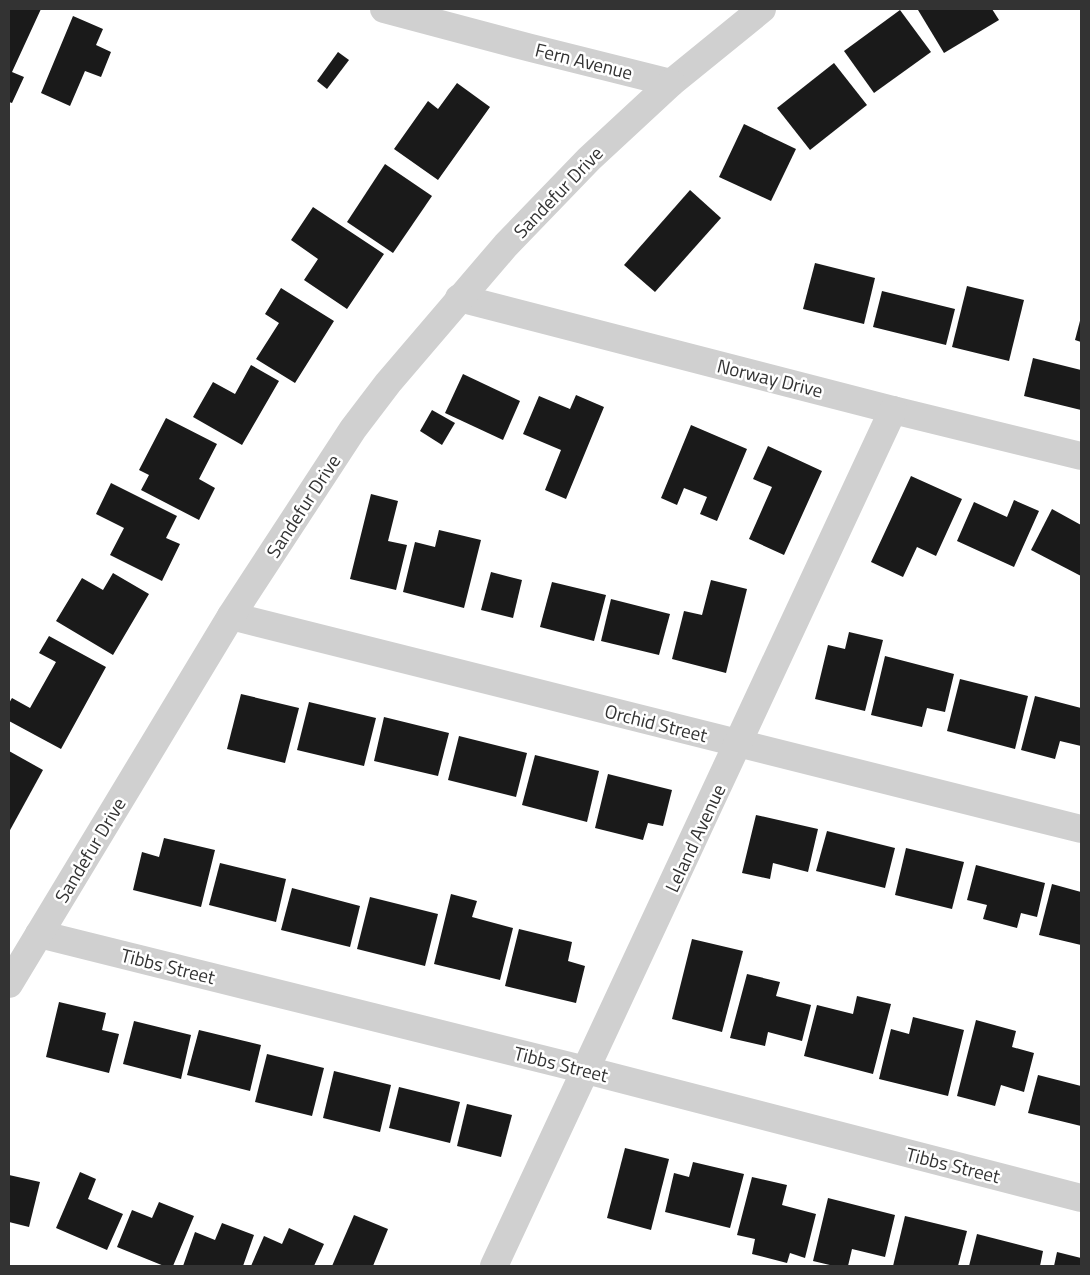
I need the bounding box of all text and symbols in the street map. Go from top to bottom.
street label: Fern Avenue [532,34,636,87]
street label: Sandefur Drive [506,139,609,244]
street label: Norway Drive [714,350,826,405]
street label: Sandefur Drive [258,448,347,563]
street label: Orchid Street [602,696,711,749]
street label: Leland Avenue [657,779,732,897]
street label: Sandefur Drive [47,792,132,908]
street label: Tibbs Street [118,940,219,991]
street label: Tibbs Street [511,1038,612,1089]
street label: Tibbs Street [903,1139,1004,1190]

